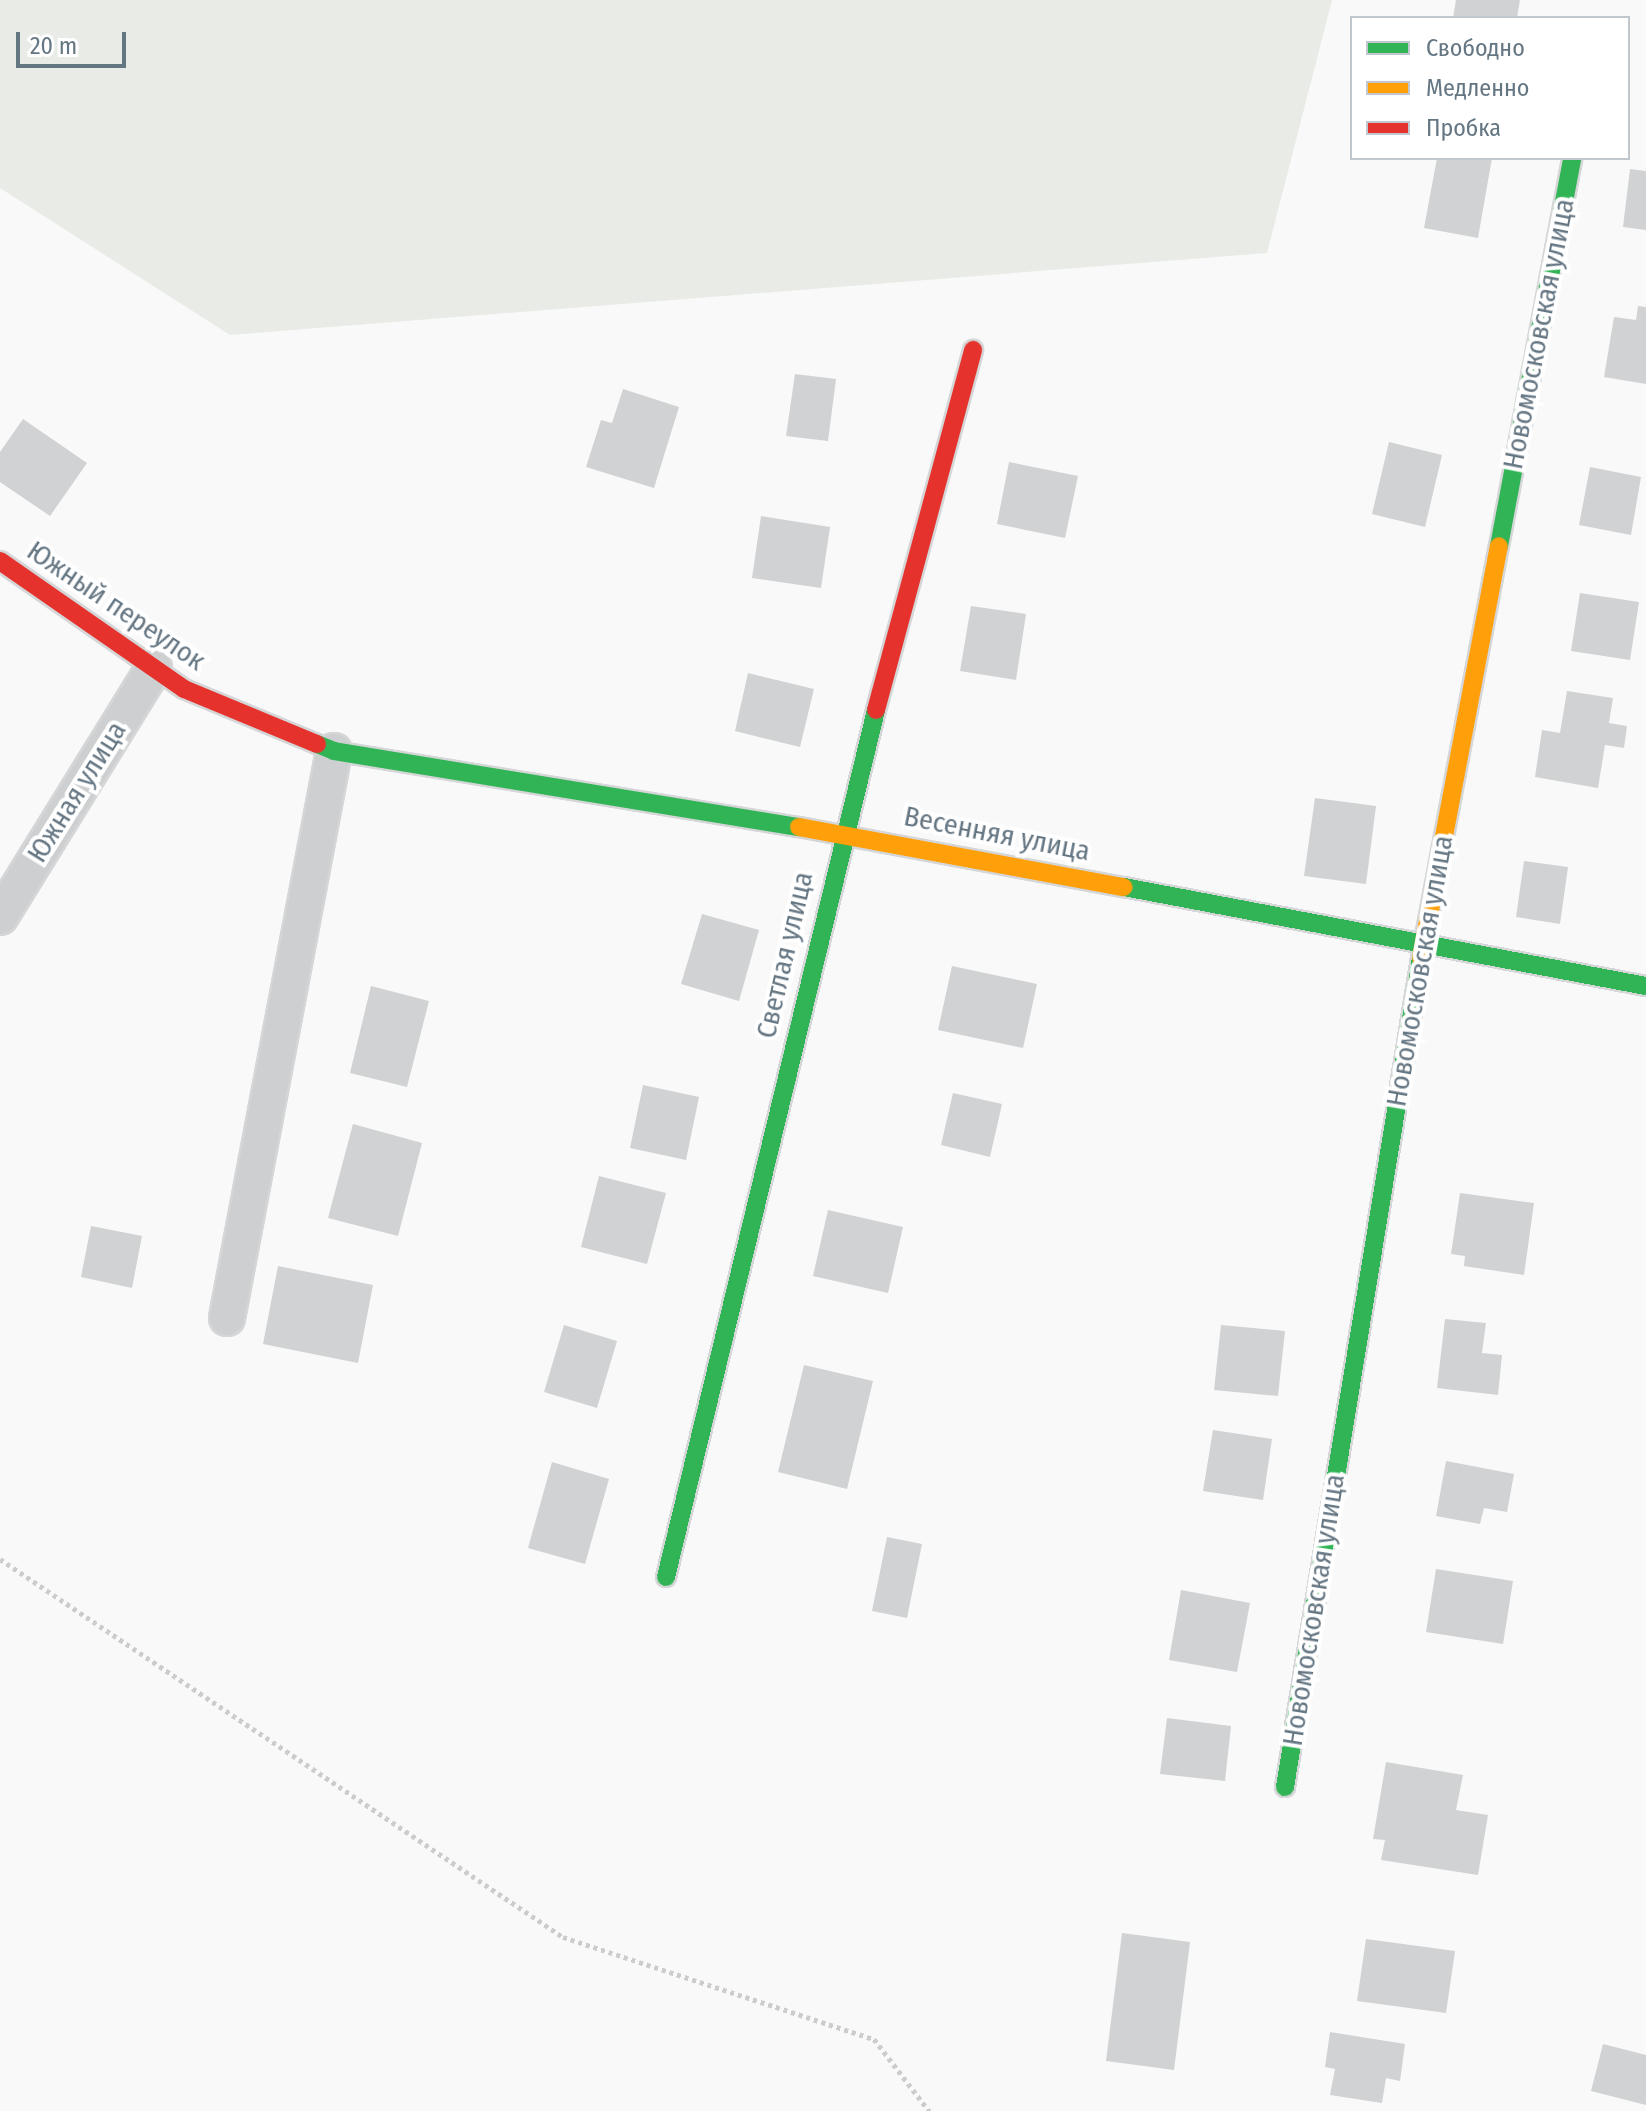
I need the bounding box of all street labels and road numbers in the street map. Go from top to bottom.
street label: Новомосковская улица [1496,196,1582,472]
street label: Южный переулок [21,534,211,678]
street label: Южная улица [20,715,134,869]
street label: Весенняя улица [901,799,1093,869]
street label: Новомосковская улица [1380,833,1460,1109]
street label: Светлая улица [750,869,820,1041]
street label: Новомосковская улица [1276,1472,1352,1748]

